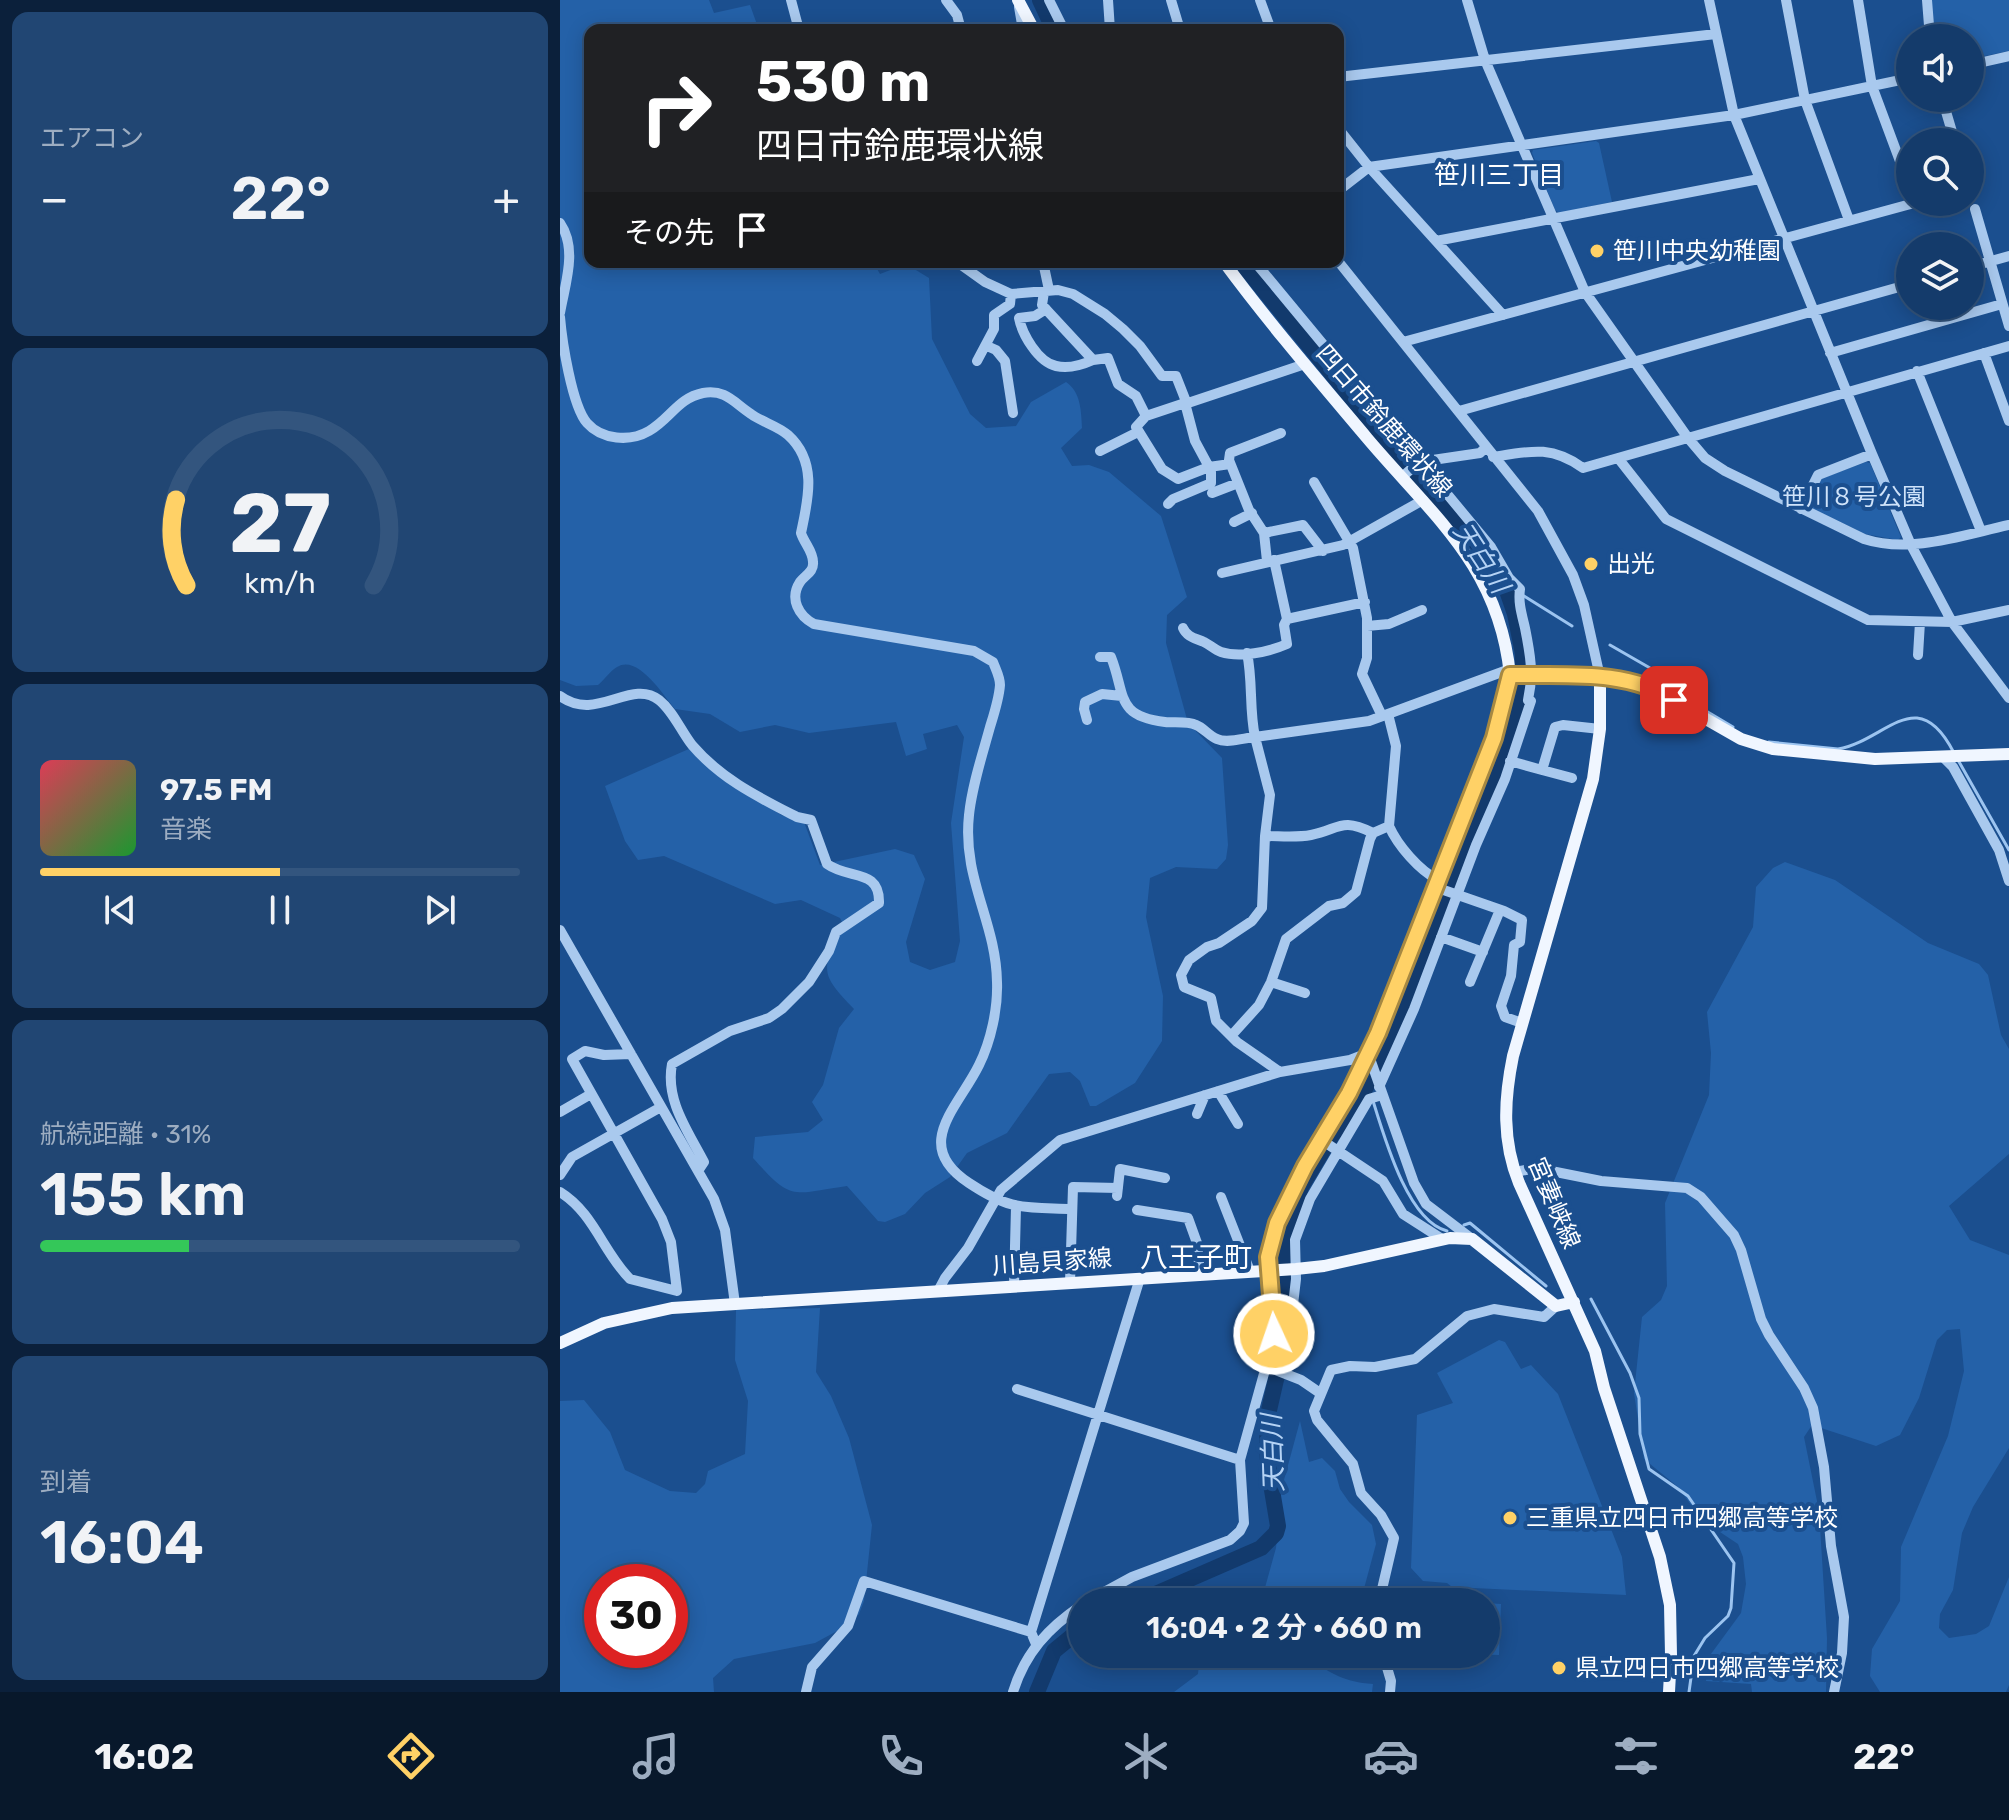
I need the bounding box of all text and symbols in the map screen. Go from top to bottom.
map controls [1896,24,1984,320]
button: sound [1896,24,1984,112]
text: 530 m [756,49,930,115]
icon: right [624,56,728,160]
text: エアコン [40,123,144,154]
text: 四日市鈴鹿環状線 [756,124,1044,167]
button: search [1896,128,1984,216]
district label: 笹川三丁目 [1434,160,1564,191]
text: 22° [230,163,331,234]
text: − [40,173,69,225]
text: + [493,173,520,225]
icon: arrive [730,208,774,252]
text: その先 [624,215,714,251]
button: layers [1896,232,1984,320]
place label: 笹川中央幼稚園 [1613,237,1781,265]
marker: 笹川中央幼稚園 [1588,242,1606,260]
street label: 四日市鈴鹿環状線 [1310,339,1458,503]
text: 27 [229,474,331,573]
park label: 笹川８号公園 [1782,483,1926,511]
water label: 天白川 [1447,517,1517,602]
place label: 出光 [1607,550,1655,578]
marker: 出光 [1582,555,1600,573]
text: km/h [244,566,316,600]
pin [1640,666,1708,734]
icon: arrive [1652,678,1696,722]
text: 97.5 FM [160,772,272,808]
text: 音楽 [160,814,212,845]
icon: previous [98,888,142,932]
icon: pause [258,888,302,932]
icon: next [418,888,462,932]
text: 航続距離 · 31% [40,1119,211,1150]
street label: 宮妻峡線 [1522,1153,1586,1253]
text: 155 km [40,1159,246,1230]
district label: 八王子町 [1140,1241,1252,1274]
street label: 川島貝家線 [991,1244,1113,1280]
position arrow [1232,1292,1316,1376]
water label: 天白川 [1256,1410,1290,1493]
text: 到着 [40,1467,92,1498]
place label: 三重県立四日市四郷高等学校 [1526,1504,1838,1532]
text: 16:04 [40,1507,204,1578]
marker: 三重県立四日市四郷高等学校 [1501,1509,1519,1527]
speed limit sign: 30 [584,1564,688,1668]
text: 16:04 · 2 分 · 660 m [1146,1610,1422,1646]
place label: 県立四日市四郷高等学校 [1575,1654,1839,1682]
marker: 県立四日市四郷高等学校 [1550,1659,1568,1677]
icon: directions [383,1728,439,1784]
icon: music [628,1728,684,1784]
icon: phone [873,1728,929,1784]
icon: climate [1118,1728,1174,1784]
icon: car [1363,1728,1419,1784]
icon: filters [1608,1728,1664,1784]
text: 16:02 [94,1735,194,1778]
text: 22° [1853,1735,1914,1778]

